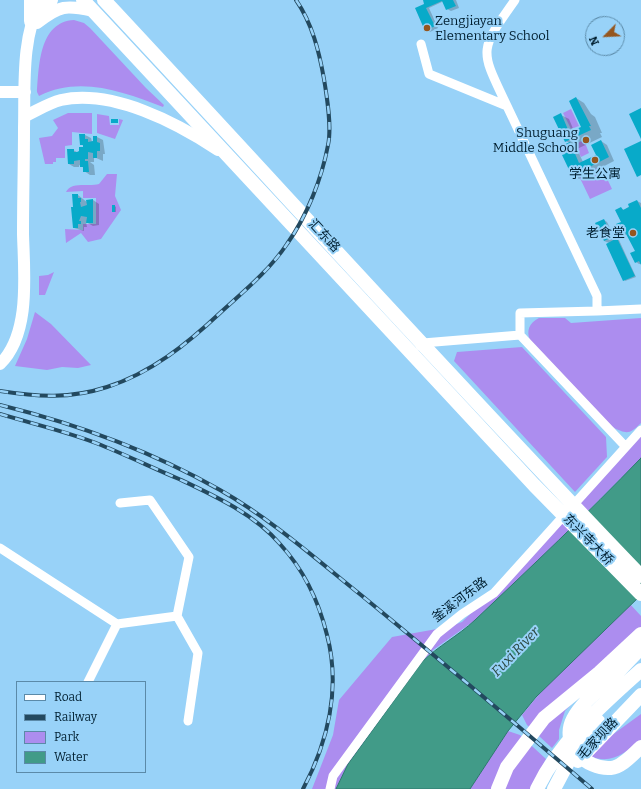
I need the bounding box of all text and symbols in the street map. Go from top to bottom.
place label: Zengjiayan Elementary School [435,13,550,44]
north arrow [585,16,625,56]
marker: Zengjiayan Elementary School [422,23,432,33]
text: N [587,34,602,47]
place label: Shuguang Middle School [493,125,578,156]
marker: Shuguang Middle School [581,135,591,145]
marker: 学生公寓 [590,155,600,165]
place label: 学生公寓 [569,166,621,182]
street label: 汇东路 [305,216,343,256]
place label: 老食堂 [586,225,625,241]
marker: 老食堂 [628,228,638,238]
street label: 东兴寺大桥 [560,511,616,569]
street label: 釜溪河东路 [429,574,491,626]
water label: Fuxi River [488,624,544,680]
legend [16,681,146,773]
text: Road [54,690,82,704]
text: Railway [54,710,97,724]
street label: 毛家坝路 [575,715,621,763]
text: Park [54,730,79,744]
text: Water [54,750,88,764]

